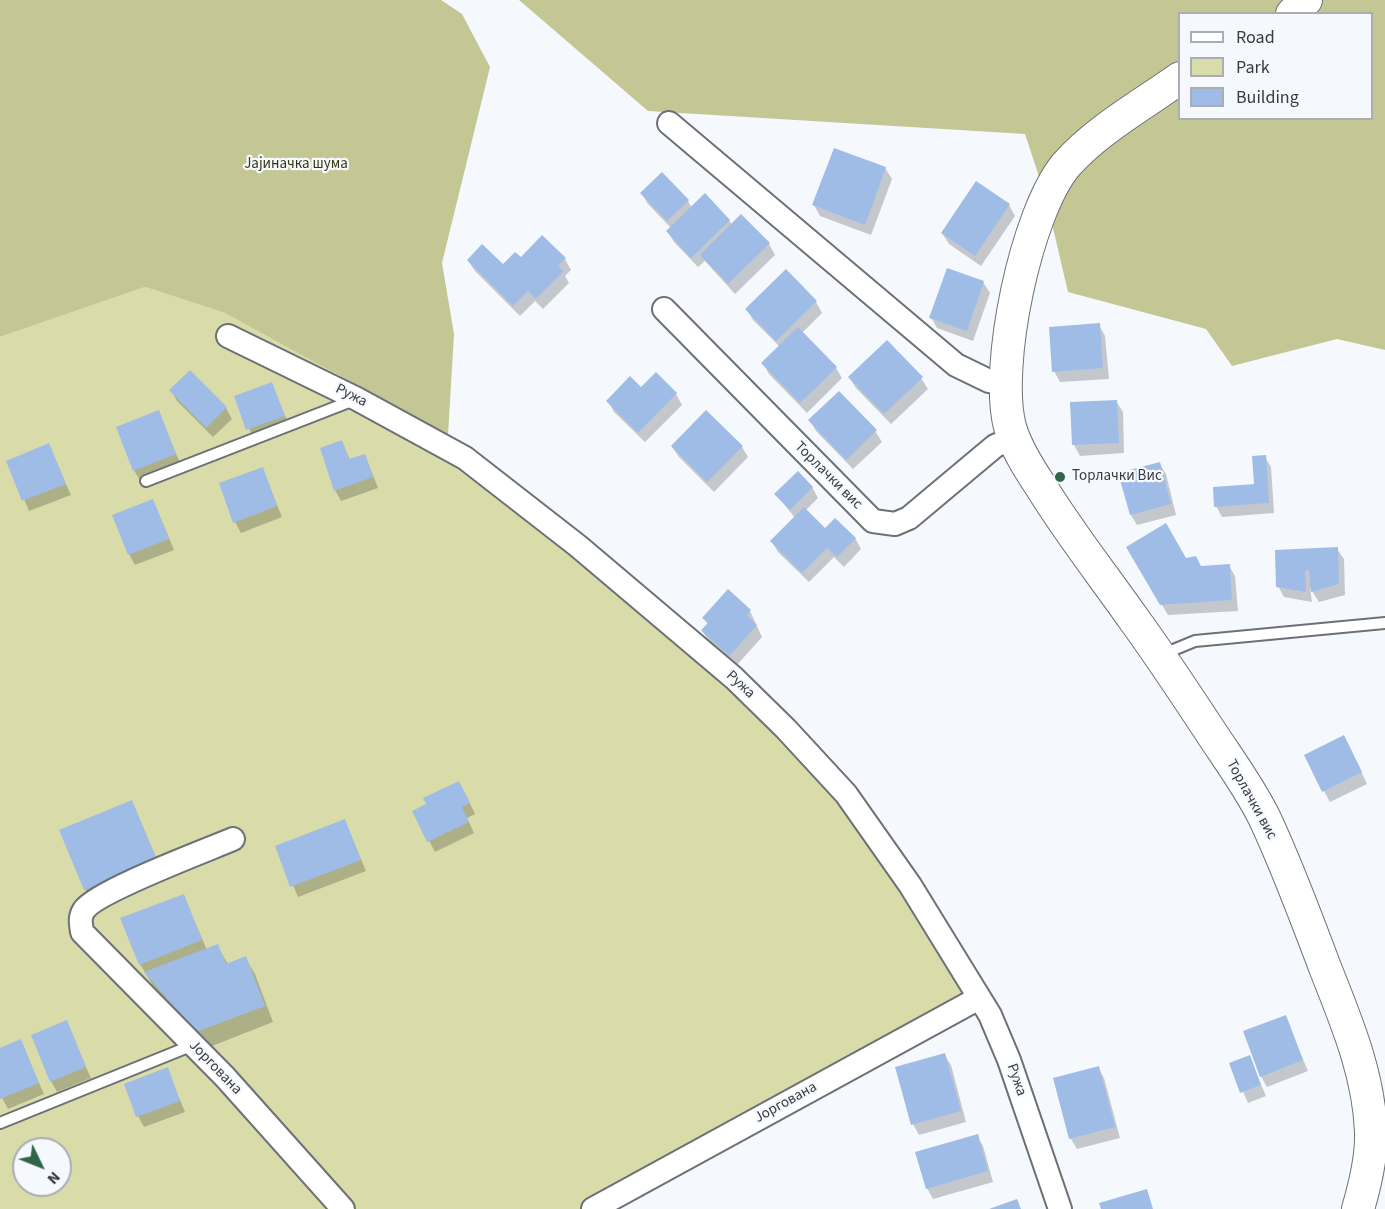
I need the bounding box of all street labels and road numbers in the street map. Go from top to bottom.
street label: Ружа [332,380,370,412]
street label: Торлачки вис [790,438,866,514]
street label: Ружа [722,667,758,703]
street label: Торлачки вис [1222,757,1280,843]
street label: Јоргована [185,1037,245,1099]
street label: Ружа [1002,1061,1030,1099]
street label: Јоргована [752,1079,820,1127]

